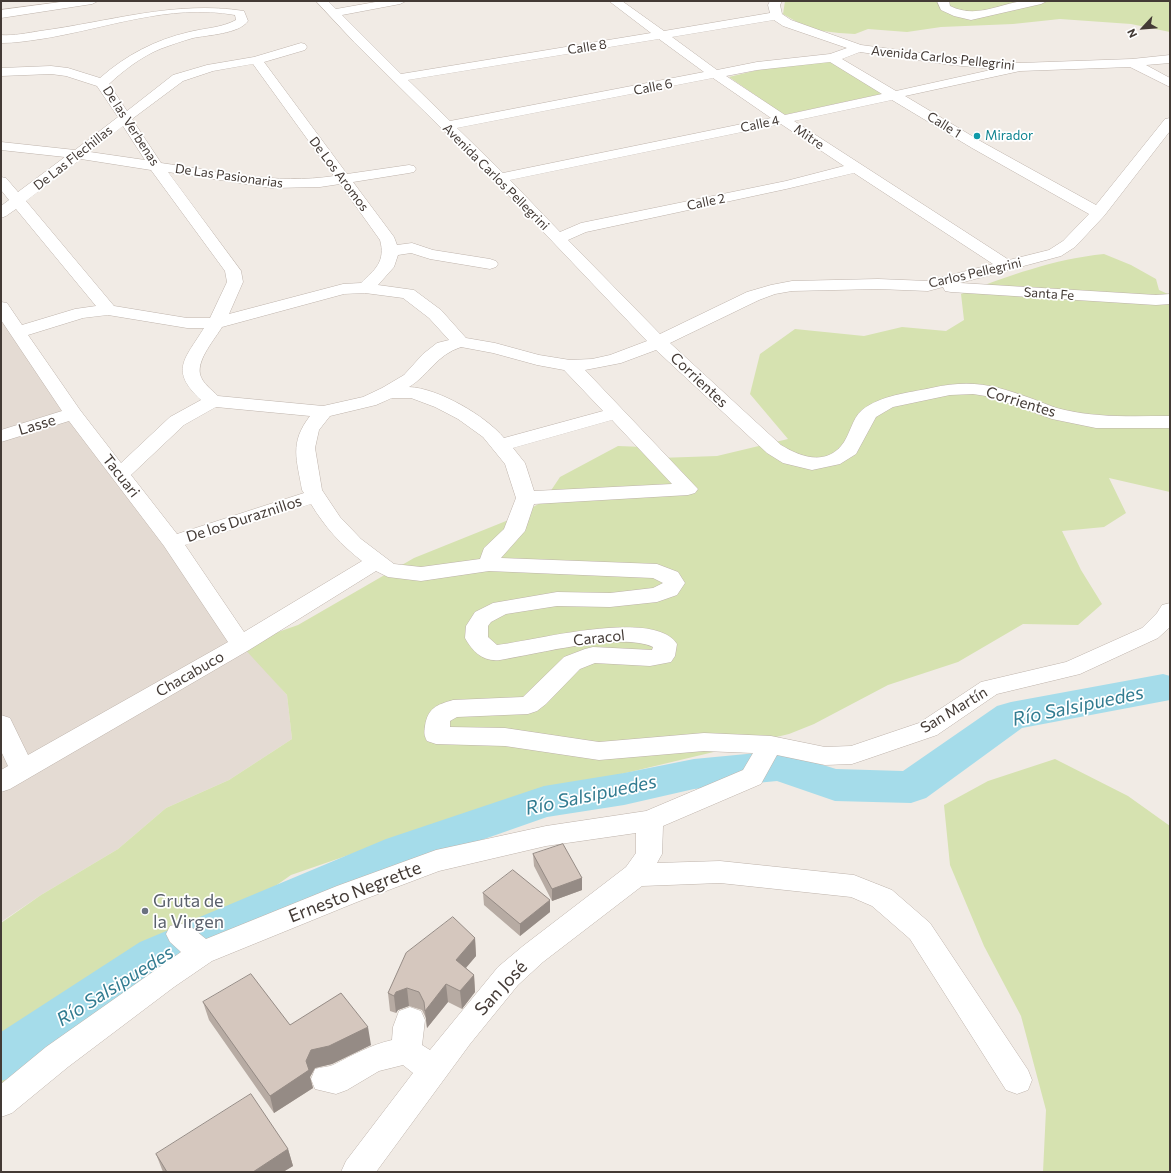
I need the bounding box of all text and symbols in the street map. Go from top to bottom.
north arrow [1123,8,1163,48]
text: N [1124,27,1139,40]
street label: Calle 8 [566,36,608,58]
street label: Avenida Carlos Pellegrini [870,43,1016,73]
street label: Calle 6 [632,76,674,98]
street label: De las Verbenas [99,83,163,169]
street label: Calle 1 [924,109,964,141]
street label: Calle 4 [739,112,781,136]
street label: Avenida Carlos Pellegrini [439,120,553,234]
street label: Mitre [791,121,827,153]
street label: De Las Flechillas [30,122,116,194]
place label: Mirador [985,128,1033,144]
marker: Mirador [972,131,982,141]
street label: De Los Aromos [306,134,372,214]
street label: De Las Pasionarias [174,161,284,191]
street label: Calle 2 [685,190,727,214]
street label: Carlos Pellegrini [927,255,1023,291]
street label: Santa Fe [1023,284,1075,304]
street label: Corrientes [666,349,732,411]
street label: Corrientes [984,383,1058,421]
street label: Lasse [16,411,58,439]
street label: Tacuari [99,451,143,501]
street label: De los Duraznillos [184,492,304,546]
street label: Caracol [572,626,626,650]
street label: Chacabuco [153,647,227,701]
water label: Río Salsipuedes [1010,681,1146,731]
street label: San Martín [917,683,991,737]
water label: Río Salsipuedes [523,770,659,820]
street label: Ernesto Negrette [286,857,424,927]
place label: Gruta de la Virgen [153,890,224,932]
marker: Gruta de la Virgen [140,906,150,916]
water label: Río Salsipuedes [52,941,178,1031]
street label: San José [470,956,532,1020]

